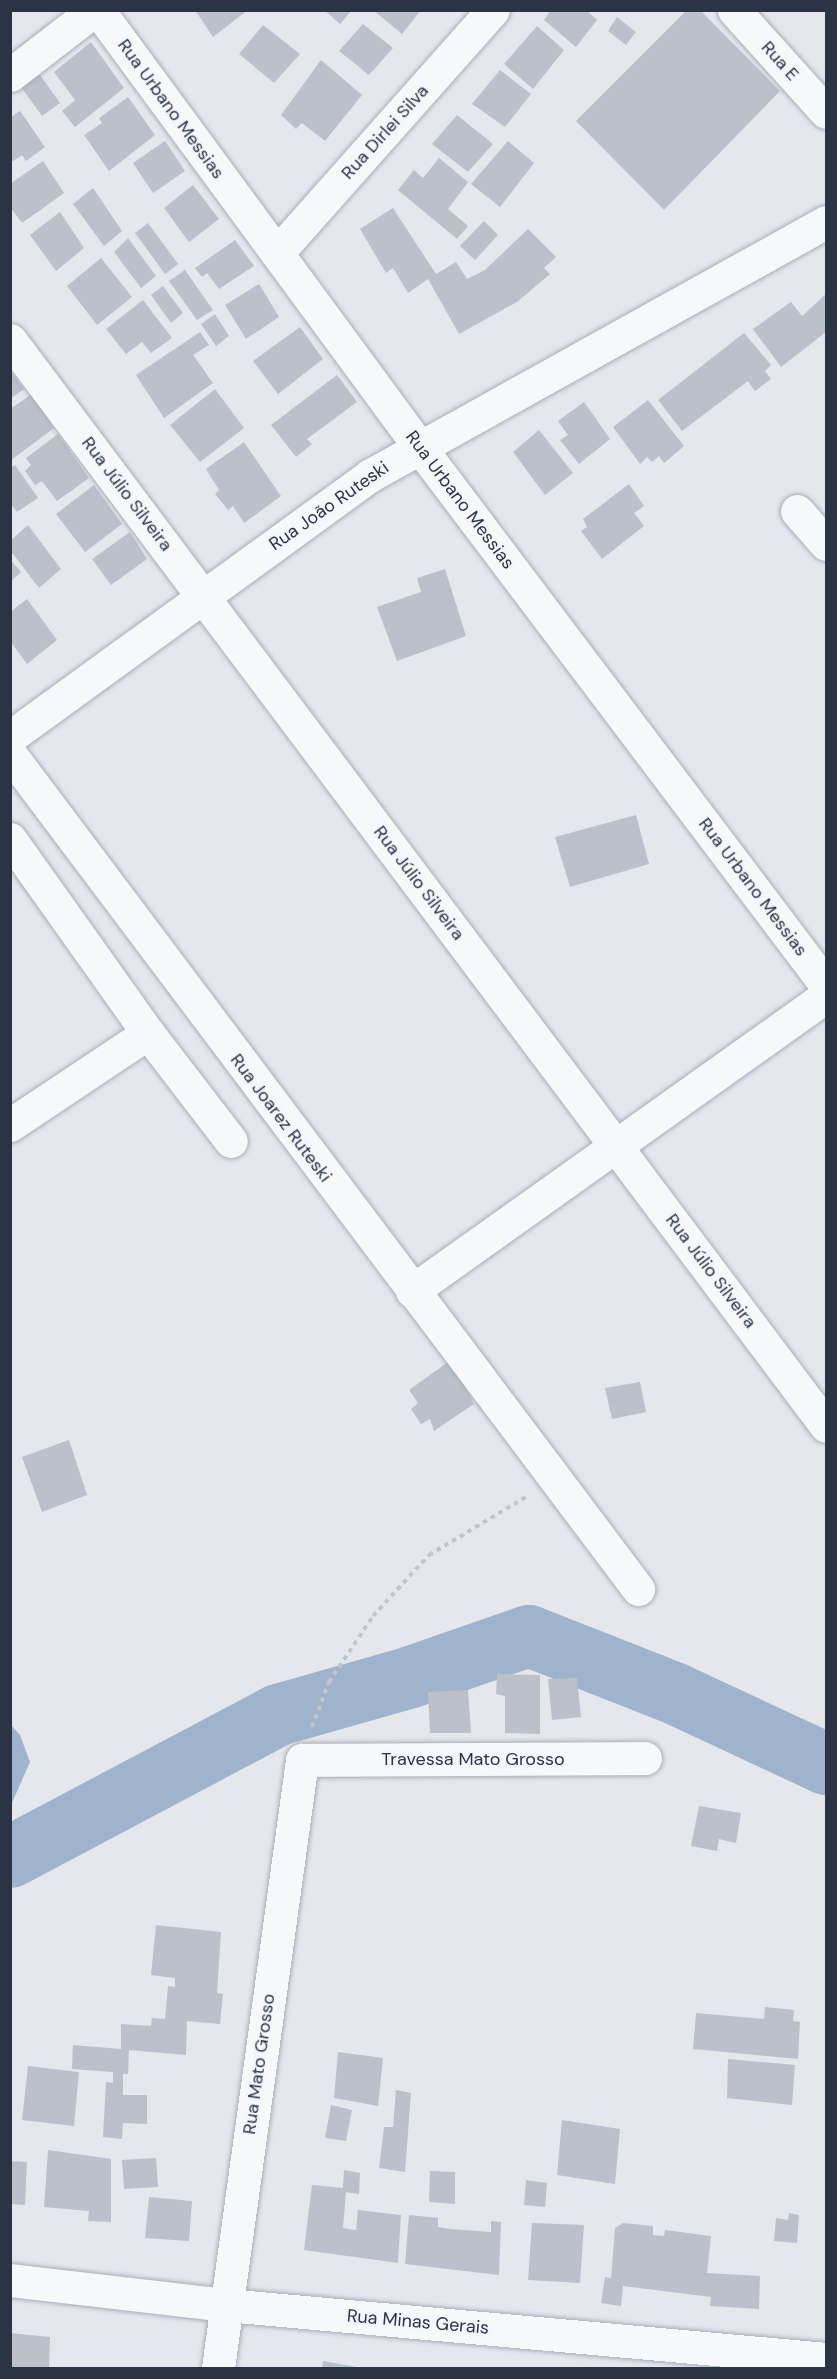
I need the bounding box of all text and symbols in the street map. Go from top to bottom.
street label: Rua Urbano Messias [113,35,229,183]
street label: Rua E [757,37,803,85]
street label: Rua Dirlei Silva [337,80,433,184]
street label: Rua Urbano Messias [401,427,519,573]
street label: Rua Júlio Silveira [77,433,177,555]
street label: Rua João Ruteski [265,457,393,555]
street label: Rua Urbano Messias [694,814,812,960]
street label: Rua Júlio Silveira [369,822,469,944]
street label: Rua Joarez Ruteski [226,1050,336,1186]
street label: Rua Júlio Silveira [661,1210,761,1332]
street label: Travessa Mato Grosso [381,1748,565,1770]
street label: Rua Mato Grosso [238,1992,280,2136]
street label: Rua Minas Gerais [346,2305,490,2339]

